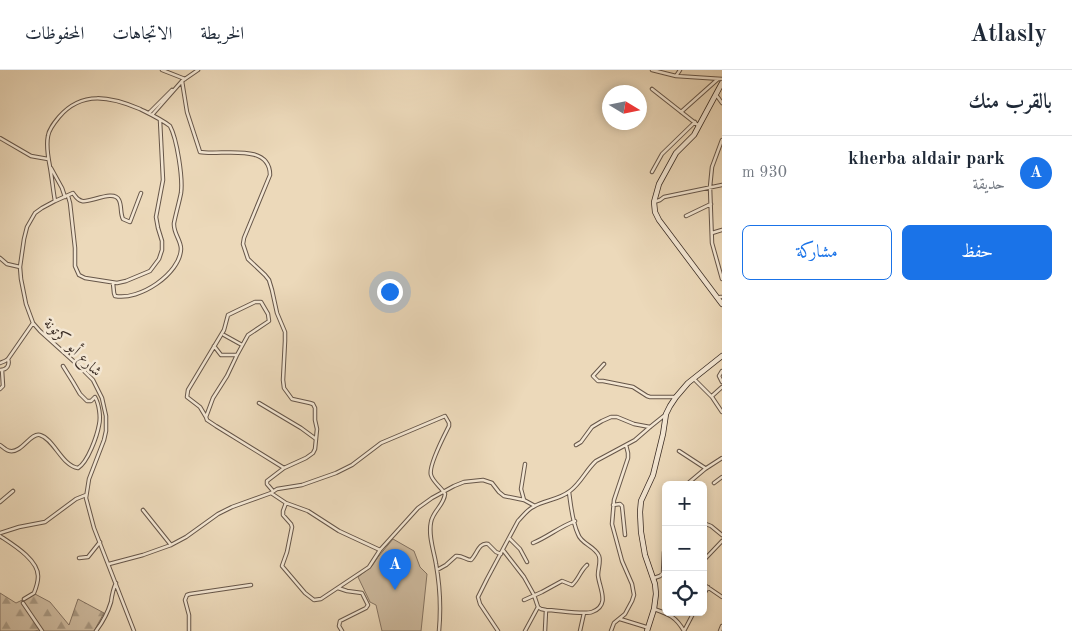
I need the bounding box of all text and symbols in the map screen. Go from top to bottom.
text: Atlasly [970,23,1047,47]
text: المحفوظات [25,25,84,43]
text: الاتجاهات [112,25,172,43]
text: الخريطة [200,25,244,43]
north arrow [602,85,647,130]
text: بالقرب منك [969,92,1052,113]
text: kherba aldair park [848,150,1005,169]
text: 930 m [742,165,787,181]
text: A [1030,165,1042,181]
text: حديقة [973,177,1005,193]
button: مشاركة [742,225,892,280]
button: حفظ [902,225,1052,280]
your location [377,279,403,305]
street label: شارع أبو كرتونة [37,313,107,383]
map controls [662,481,707,616]
button: + [662,481,707,526]
button: − [662,526,707,571]
pin: A [379,549,411,590]
button: locate [662,571,707,616]

